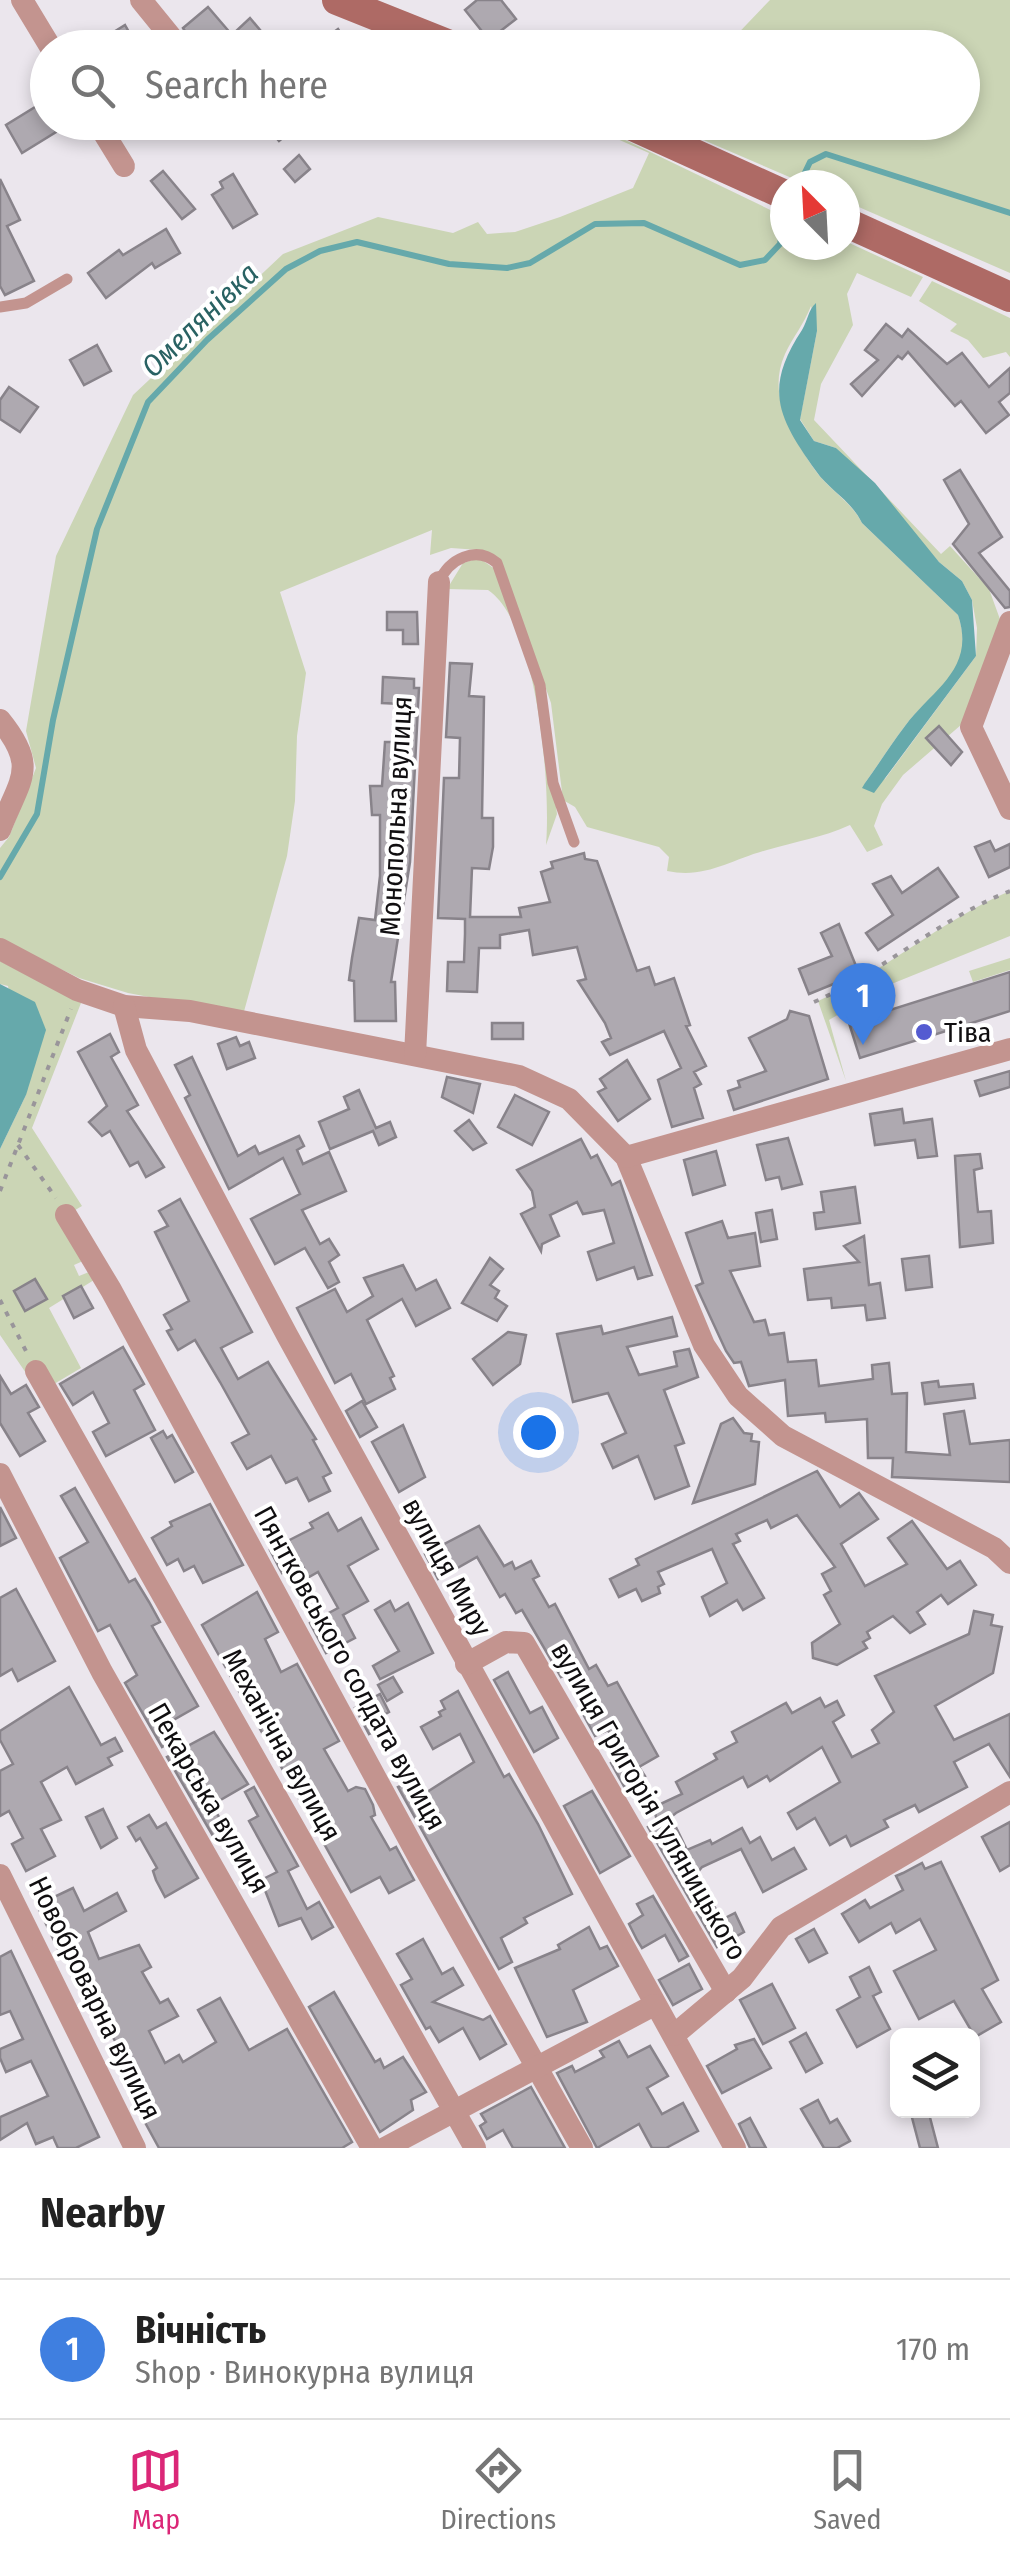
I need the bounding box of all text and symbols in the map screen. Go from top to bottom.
search box [30,30,980,140]
icon: search [65,58,120,113]
text: Search here [145,62,328,108]
north arrow [770,170,860,260]
water label: Омелянівка [134,255,266,385]
street label: Монопольна вулиця [373,695,419,937]
pin: 1 [830,962,896,1045]
place label: Тіва [944,1016,992,1049]
marker: Тіва [913,1021,935,1043]
your location [513,1407,564,1458]
street label: вулиця Миру [396,1492,499,1642]
street label: Пянтковського солдата вулиця [247,1500,453,1836]
street label: вулиця Григорія Гуляницького [544,1636,754,1966]
street label: Механічна вулиця [216,1643,348,1847]
street label: Пекарська вулиця [141,1697,277,1899]
street label: Новоброварна вулиця [22,1871,168,2125]
map controls [890,2028,980,2118]
button: layers [890,2028,980,2118]
text: Nearby [40,2188,165,2238]
text: Вічність [135,2307,266,2353]
text: 1 [66,2330,79,2368]
text: 170 m [896,2330,970,2368]
text: Shop · Винокурна вулиця [135,2353,475,2391]
tab: Map [128,2443,183,2536]
tab: Directions [440,2443,556,2536]
tab: Saved [813,2443,882,2536]

